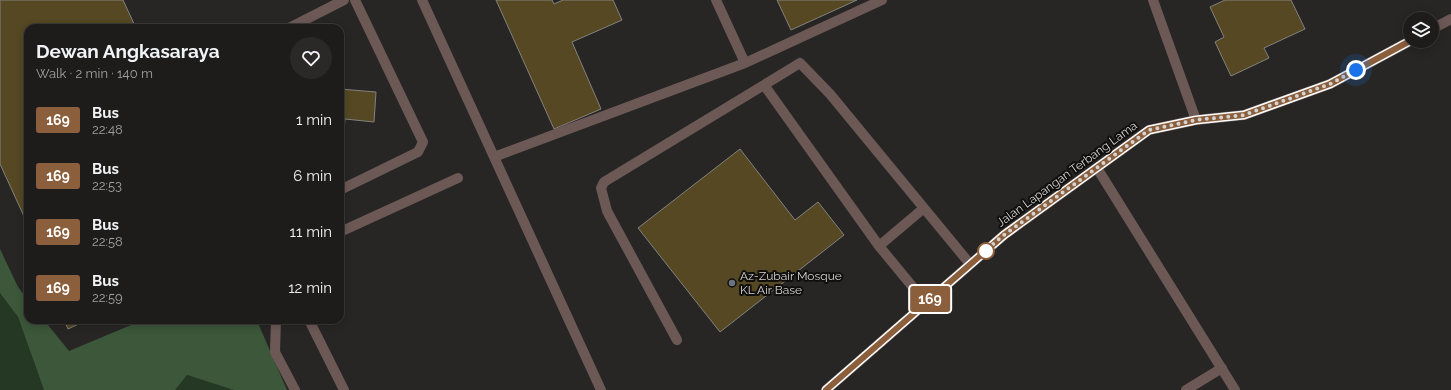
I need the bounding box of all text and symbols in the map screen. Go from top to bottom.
map controls [1403,12,1439,48]
button: layers [1403,12,1439,48]
button: heart [290,37,332,79]
text: Dewan Angkasaraya [36,40,220,62]
your location [1346,60,1366,80]
text: Walk · 2 min · 140 m [36,66,153,81]
text: Bus [92,104,119,122]
text: 1 min [296,111,332,129]
text: 169 [46,112,70,128]
street label: Jalan Lapangan Terbang Lama [994,118,1140,230]
text: 22:48 [92,122,123,137]
text: Bus [92,160,119,178]
text: 6 min [293,167,332,185]
text: 169 [46,168,70,184]
text: 22:53 [92,178,122,193]
text: Bus [92,216,119,234]
text: 11 min [290,223,332,241]
text: 169 [46,224,70,240]
text: 22:58 [92,234,123,249]
unlabelled marker [977,242,995,260]
place label: Az-Zubair Mosque KL Air Base [740,269,842,297]
text: Bus [92,272,119,290]
marker: Az-Zubair Mosque KL Air Base [727,278,737,288]
text: 12 min [288,279,332,297]
text: 169 [46,280,70,296]
line badge: 169 [907,286,953,312]
text: 22:59 [92,290,123,305]
text: 169 [918,291,942,307]

